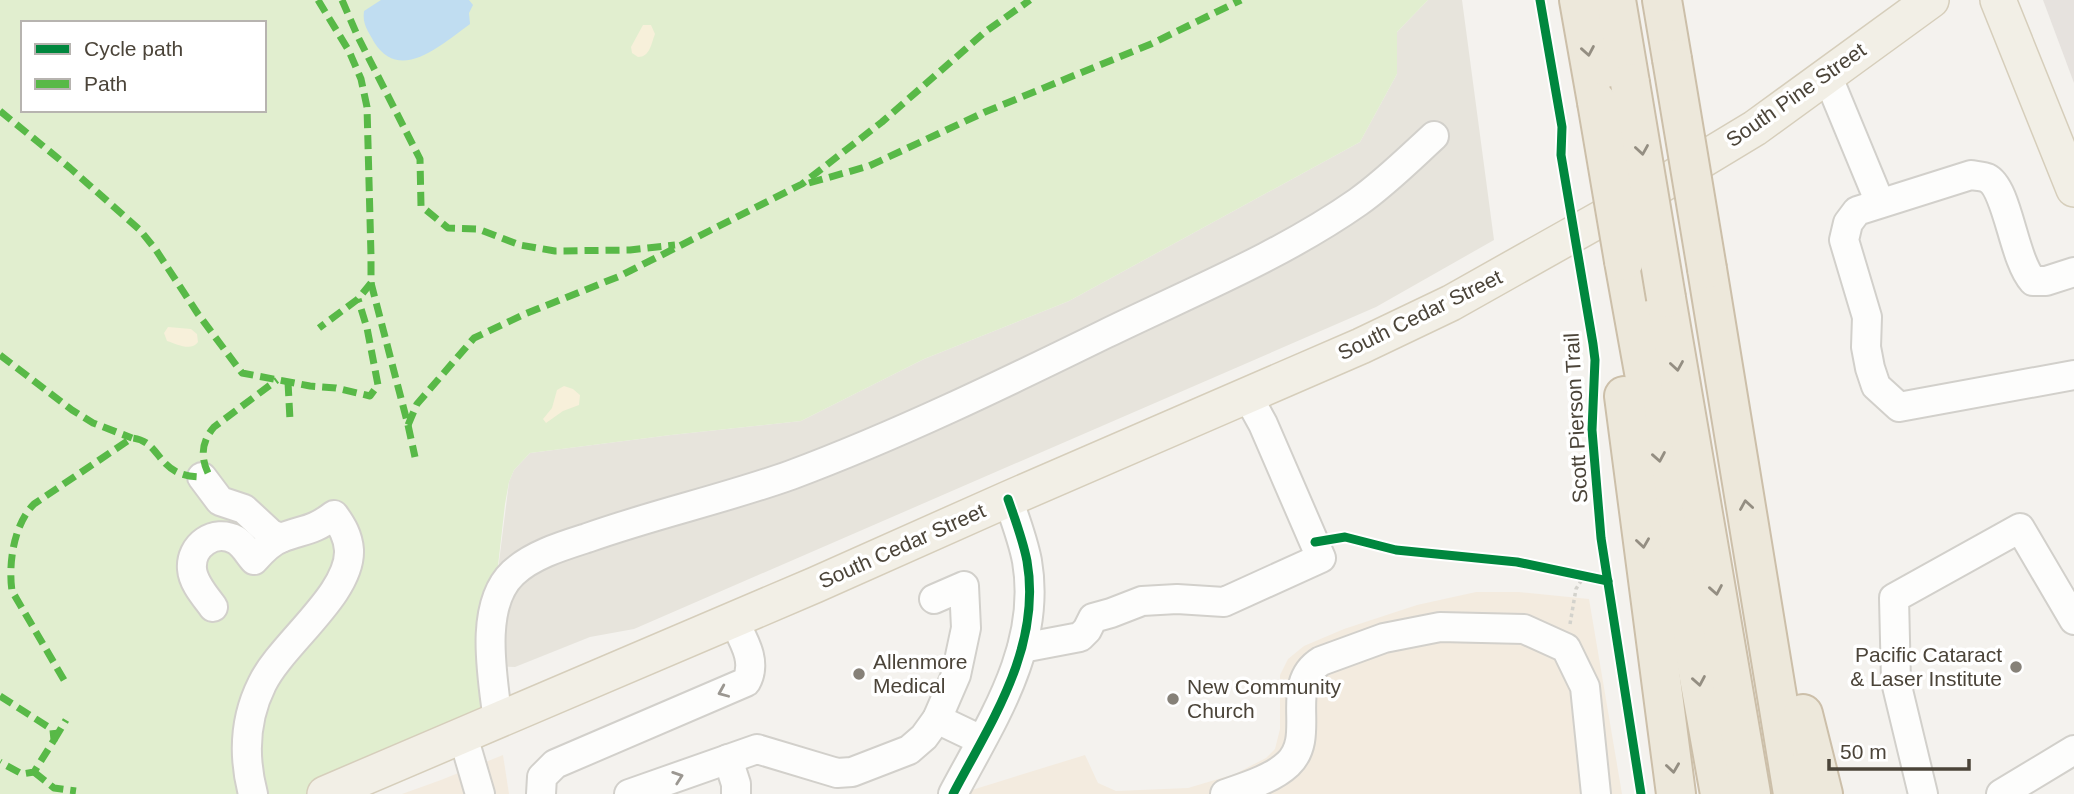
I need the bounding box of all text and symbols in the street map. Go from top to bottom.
legend [21,21,266,112]
text: Cycle path [84,37,183,60]
street label: South Pine Street [1722,38,1870,151]
one-way arrow [1580,45,1595,57]
text: Path [84,72,127,95]
one-way arrow [1634,144,1649,156]
street label: South Cedar Street [1334,265,1506,364]
street label: Scott Pierson Trail [1560,332,1591,504]
one-way arrow [1669,360,1684,372]
one-way arrow [1651,451,1666,463]
street label: South Cedar Street [815,498,989,593]
one-way arrow [1739,500,1754,511]
one-way arrow [1635,537,1650,549]
one-way arrow [1708,584,1723,596]
place label: Pacific Cataract & Laser Institute [1850,643,2002,690]
place label: Allenmore Medical [873,650,968,697]
marker: Pacific Cataract & Laser Institute [2008,659,2024,675]
marker: Allenmore Medical [851,666,867,682]
place label: New Community Church [1187,675,1342,722]
one-way arrow [1691,675,1706,687]
one-way arrow [718,684,730,698]
marker: New Community Church [1165,691,1181,707]
scale bar [1829,728,1969,772]
text: 50 m [1840,740,1887,763]
one-way arrow [1665,762,1680,774]
one-way arrow [672,771,684,785]

